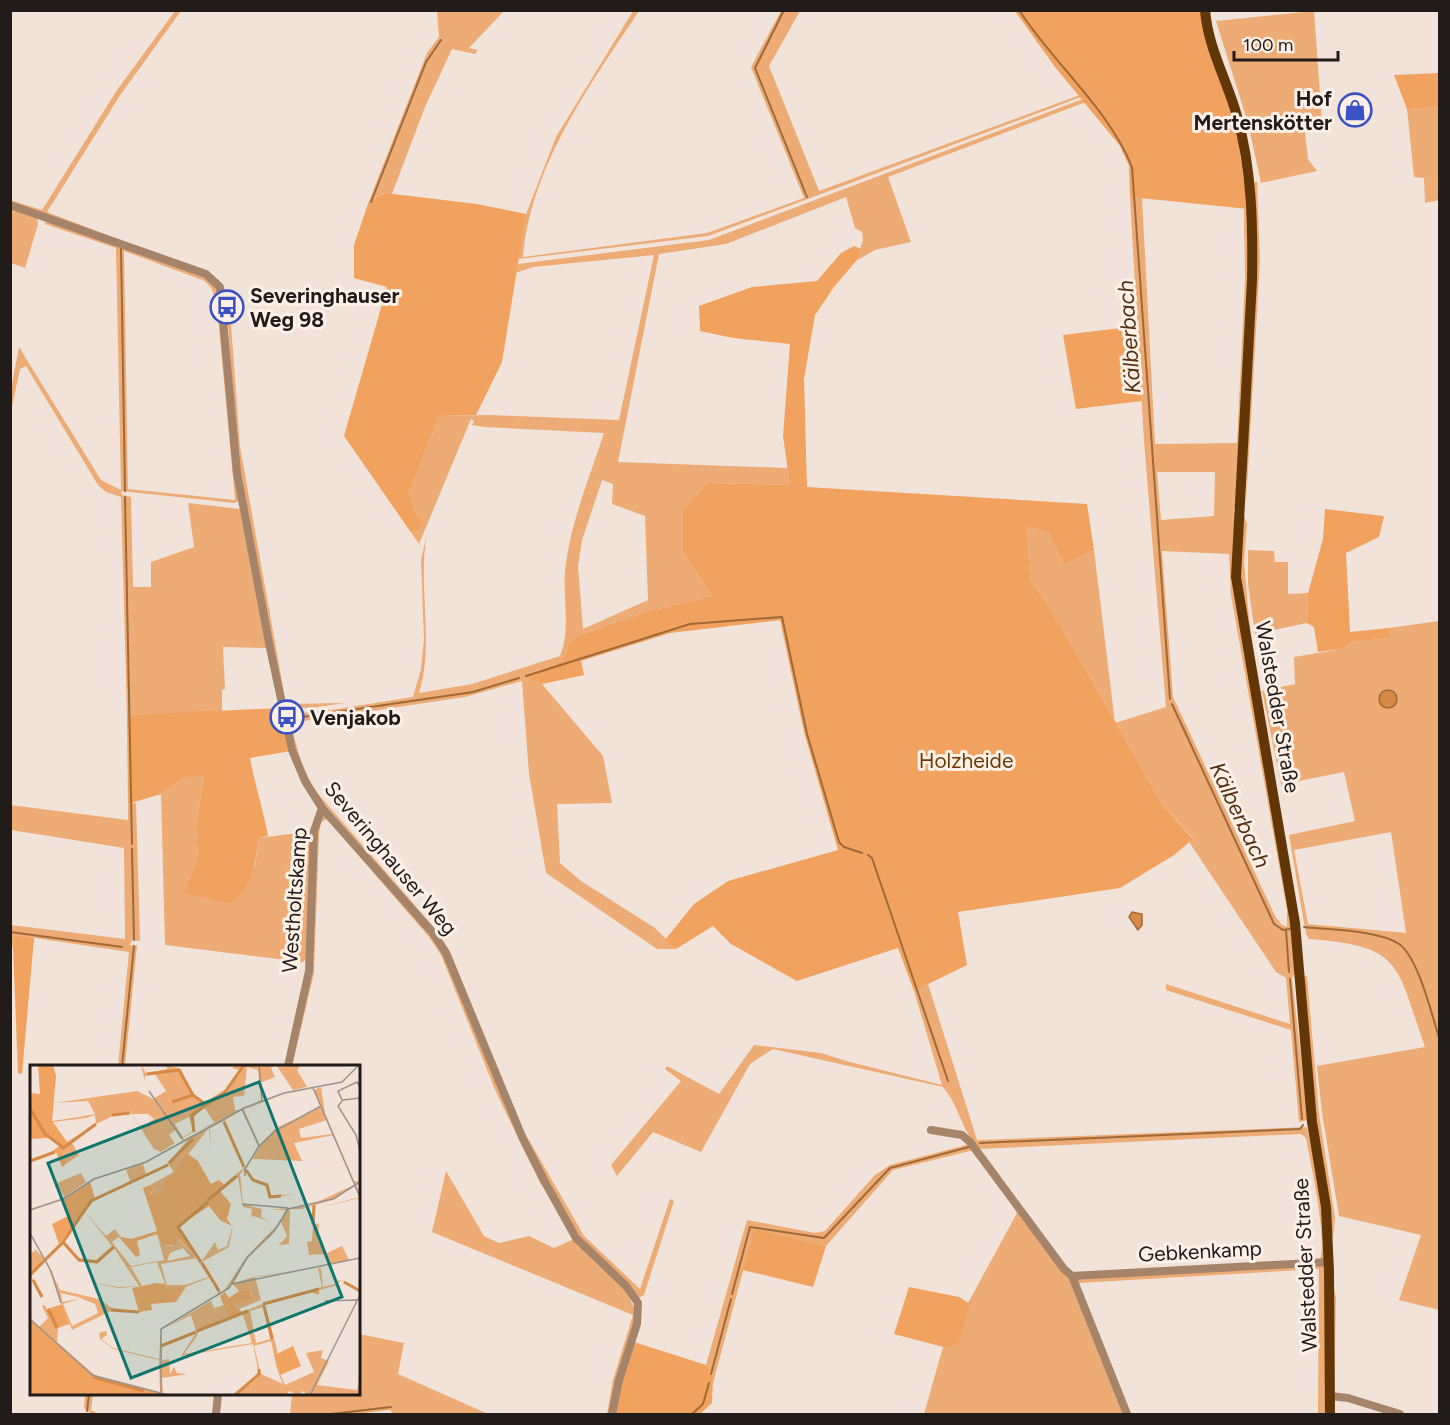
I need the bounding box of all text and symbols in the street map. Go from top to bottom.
scale bar [1234,24,1338,62]
text: 100 m [1243,34,1293,56]
place label: Hof Mertenskötter [1194,86,1333,135]
shop icon: Hof Mertenskötter [1337,92,1373,128]
water label: Kälberbach [1112,279,1146,395]
place label: Severinghauser Weg 98 [250,283,399,332]
bus stop icon: Severinghauser Weg 98 [209,289,245,325]
street label: Walstedder Straße [1251,619,1305,795]
bus stop icon: Venjakob [269,699,305,735]
place label: Venjakob [310,705,401,730]
park label: Holzheide [919,748,1013,773]
water label: Kälberbach [1204,758,1276,872]
street label: Severinghauser Weg [319,776,463,940]
street label: Westholtskamp [276,826,312,974]
inset map [30,1065,360,1395]
street label: Walstedder Straße [1288,1177,1322,1353]
street label: Gebkenkamp [1138,1235,1262,1267]

